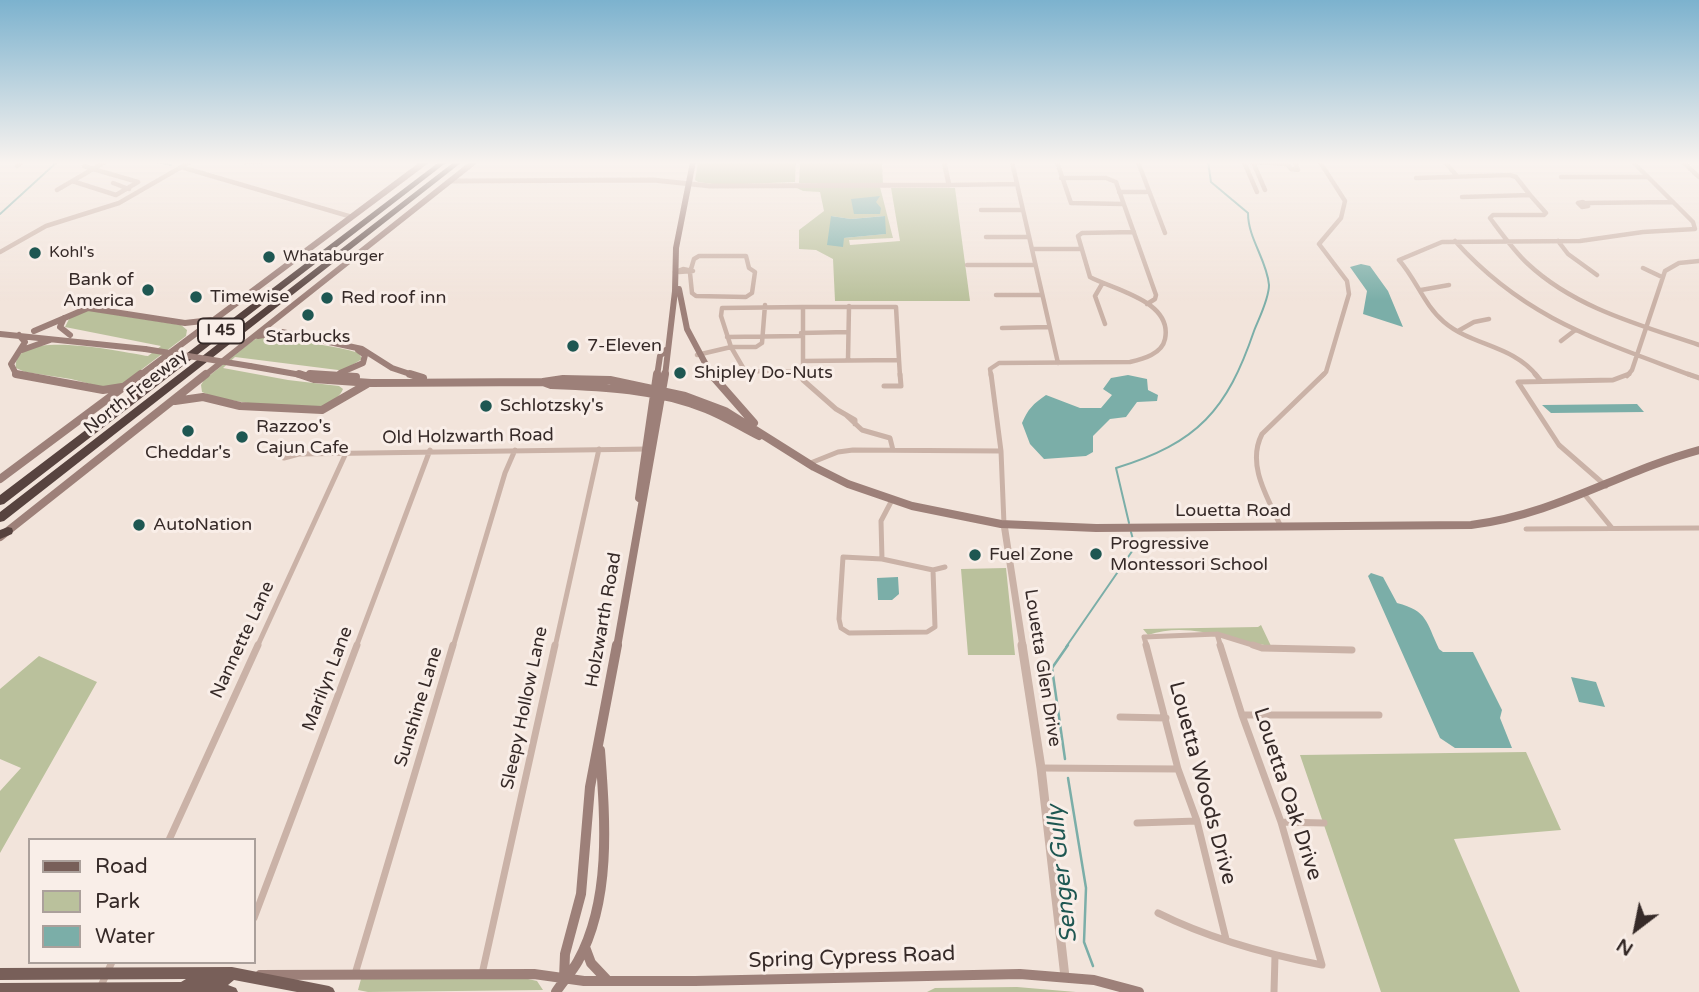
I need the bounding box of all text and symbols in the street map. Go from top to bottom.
place label: Kohl's [49,243,94,263]
marker: Kohl's [27,245,43,261]
place label: Whataburger [283,247,384,267]
marker: Whataburger [261,249,277,265]
place label: Bank of America [63,269,134,312]
marker: Bank of America [140,282,156,298]
place label: Timewise [210,286,289,308]
place label: Red roof inn [341,287,446,309]
marker: Timewise [188,289,204,305]
marker: Red roof inn [319,290,335,306]
marker: Starbucks [300,307,316,323]
road number: I 45 [198,318,244,344]
place label: Starbucks [266,326,350,348]
place label: 7-Eleven [587,335,662,357]
marker: 7-Eleven [565,338,581,354]
street label: North Freeway [80,345,192,439]
place label: Shipley Do-Nuts [694,362,833,384]
marker: Shipley Do-Nuts [672,365,688,381]
place label: Schlotzsky's [500,395,604,417]
marker: Schlotzsky's [478,398,494,414]
place label: Razzoo's Cajun Cafe [256,416,349,458]
marker: Cheddar's [180,423,196,439]
street label: Old Holzwarth Road [382,425,554,449]
marker: Razzoo's Cajun Cafe [234,429,250,445]
place label: Cheddar's [145,442,231,464]
street label: Louetta Road [1175,500,1291,522]
place label: AutoNation [153,514,252,536]
marker: AutoNation [131,517,147,533]
place label: Progressive Montessori School [1110,533,1268,576]
place label: Fuel Zone [989,544,1073,566]
marker: Progressive Montessori School [1088,546,1104,562]
marker: Fuel Zone [967,547,983,563]
street label: Holzwarth Road [582,551,626,689]
street label: Nannette Lane [206,578,280,702]
street label: Louetta Glen Drive [1019,588,1065,748]
street label: Marilyn Lane [298,624,358,734]
street label: Sleepy Hollow Lane [497,625,553,791]
street label: Sunshine Lane [390,644,448,770]
street label: Louetta Woods Drive [1163,679,1241,887]
street label: Louetta Oak Drive [1247,704,1327,884]
water label: Senger Gully [1042,804,1084,944]
legend [28,838,256,964]
text: Road [95,854,148,879]
text: Park [95,889,140,914]
north arrow [1601,894,1671,964]
text: Water [95,924,155,949]
text: N [1613,933,1637,960]
street label: Spring Cypress Road [748,942,956,974]

